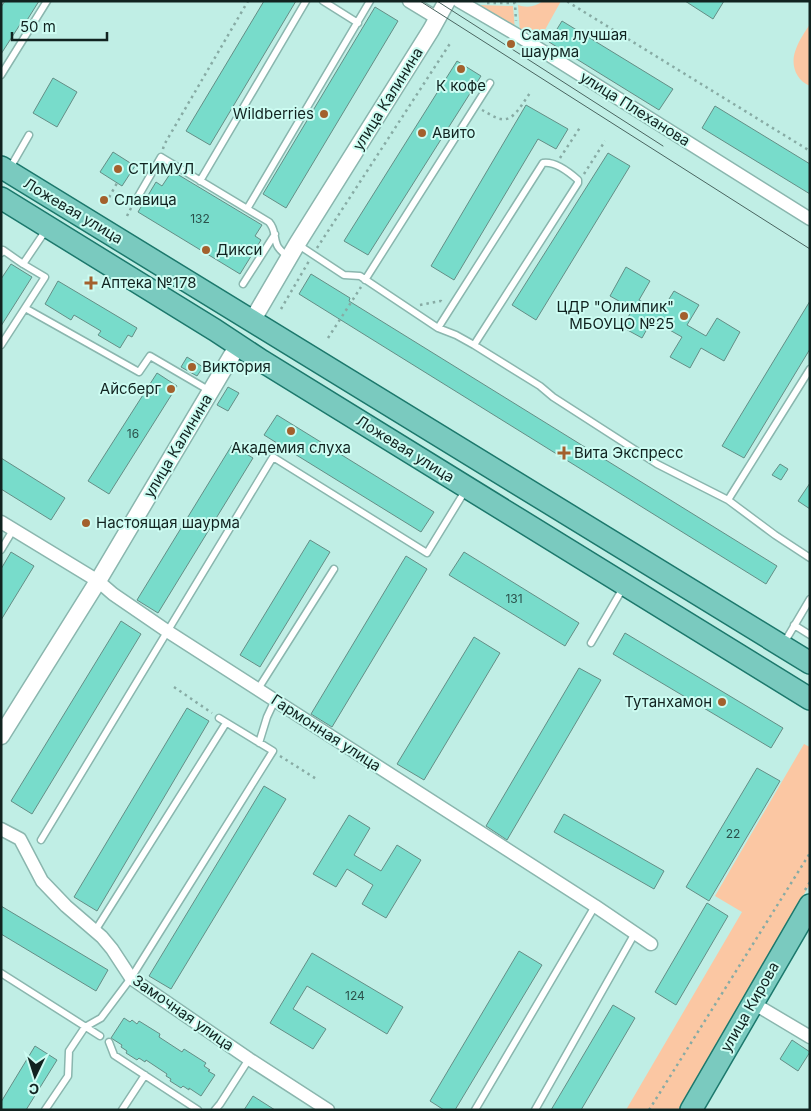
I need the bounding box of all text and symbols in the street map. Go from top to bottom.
scale bar [12,10,108,42]
text: 50 m [20,17,56,36]
place label: Самая лучшая шаурма [521,25,627,61]
marker: Самая лучшая шаурма [505,38,517,50]
street label: улица Калинина [348,44,427,154]
marker: К кофе [455,63,467,75]
street label: улица Плеханова [577,67,694,150]
place label: К кофе [436,76,486,95]
place label: Wildberries [233,104,314,123]
marker: Wildberries [318,108,330,120]
place label: Авито [432,123,475,142]
marker: Авито [416,127,428,139]
place label: СТИМУЛ [128,159,194,178]
marker: СТИМУЛ [112,163,124,175]
street label: Ложевая улица [20,173,126,248]
place label: Славица [114,190,177,209]
marker: Славица [98,194,110,206]
house number: 132 [190,211,210,226]
place label: Дикси [216,240,262,259]
marker: Дикси [200,244,212,256]
place label: Аптека №178 [101,273,196,292]
marker: Аптека №178 [85,277,97,289]
place label: ЦДР "Олимпик" МБОУЦО №25 [556,297,674,333]
marker: ЦДР "Олимпик" МБОУЦО №25 [678,310,690,322]
place label: Виктория [202,357,271,376]
marker: Виктория [186,361,198,373]
place label: Айсберг [100,379,161,398]
marker: Айсберг [165,383,177,395]
street label: улица Калинина [139,390,216,501]
street label: Ложевая улица [353,411,458,486]
marker: Академия слуха [285,425,297,437]
house number: 16 [127,426,139,441]
place label: Академия слуха [231,438,351,457]
place label: Вита Экспресс [574,443,684,462]
marker: Вита Экспресс [558,447,570,459]
place label: Настоящая шаурма [96,513,240,532]
marker: Настоящая шаурма [80,517,92,529]
house number: 131 [505,591,523,606]
street label: Гармонная улица [268,690,385,775]
place label: Тутанхамон [624,692,712,711]
marker: Тутанхамон [716,696,728,708]
house number: 22 [726,826,740,841]
street label: улица Кирова [716,958,783,1055]
street label: Замочная улица [129,971,238,1055]
house number: 124 [345,988,365,1003]
north arrow [10,1051,60,1101]
text: С [28,1081,40,1098]

